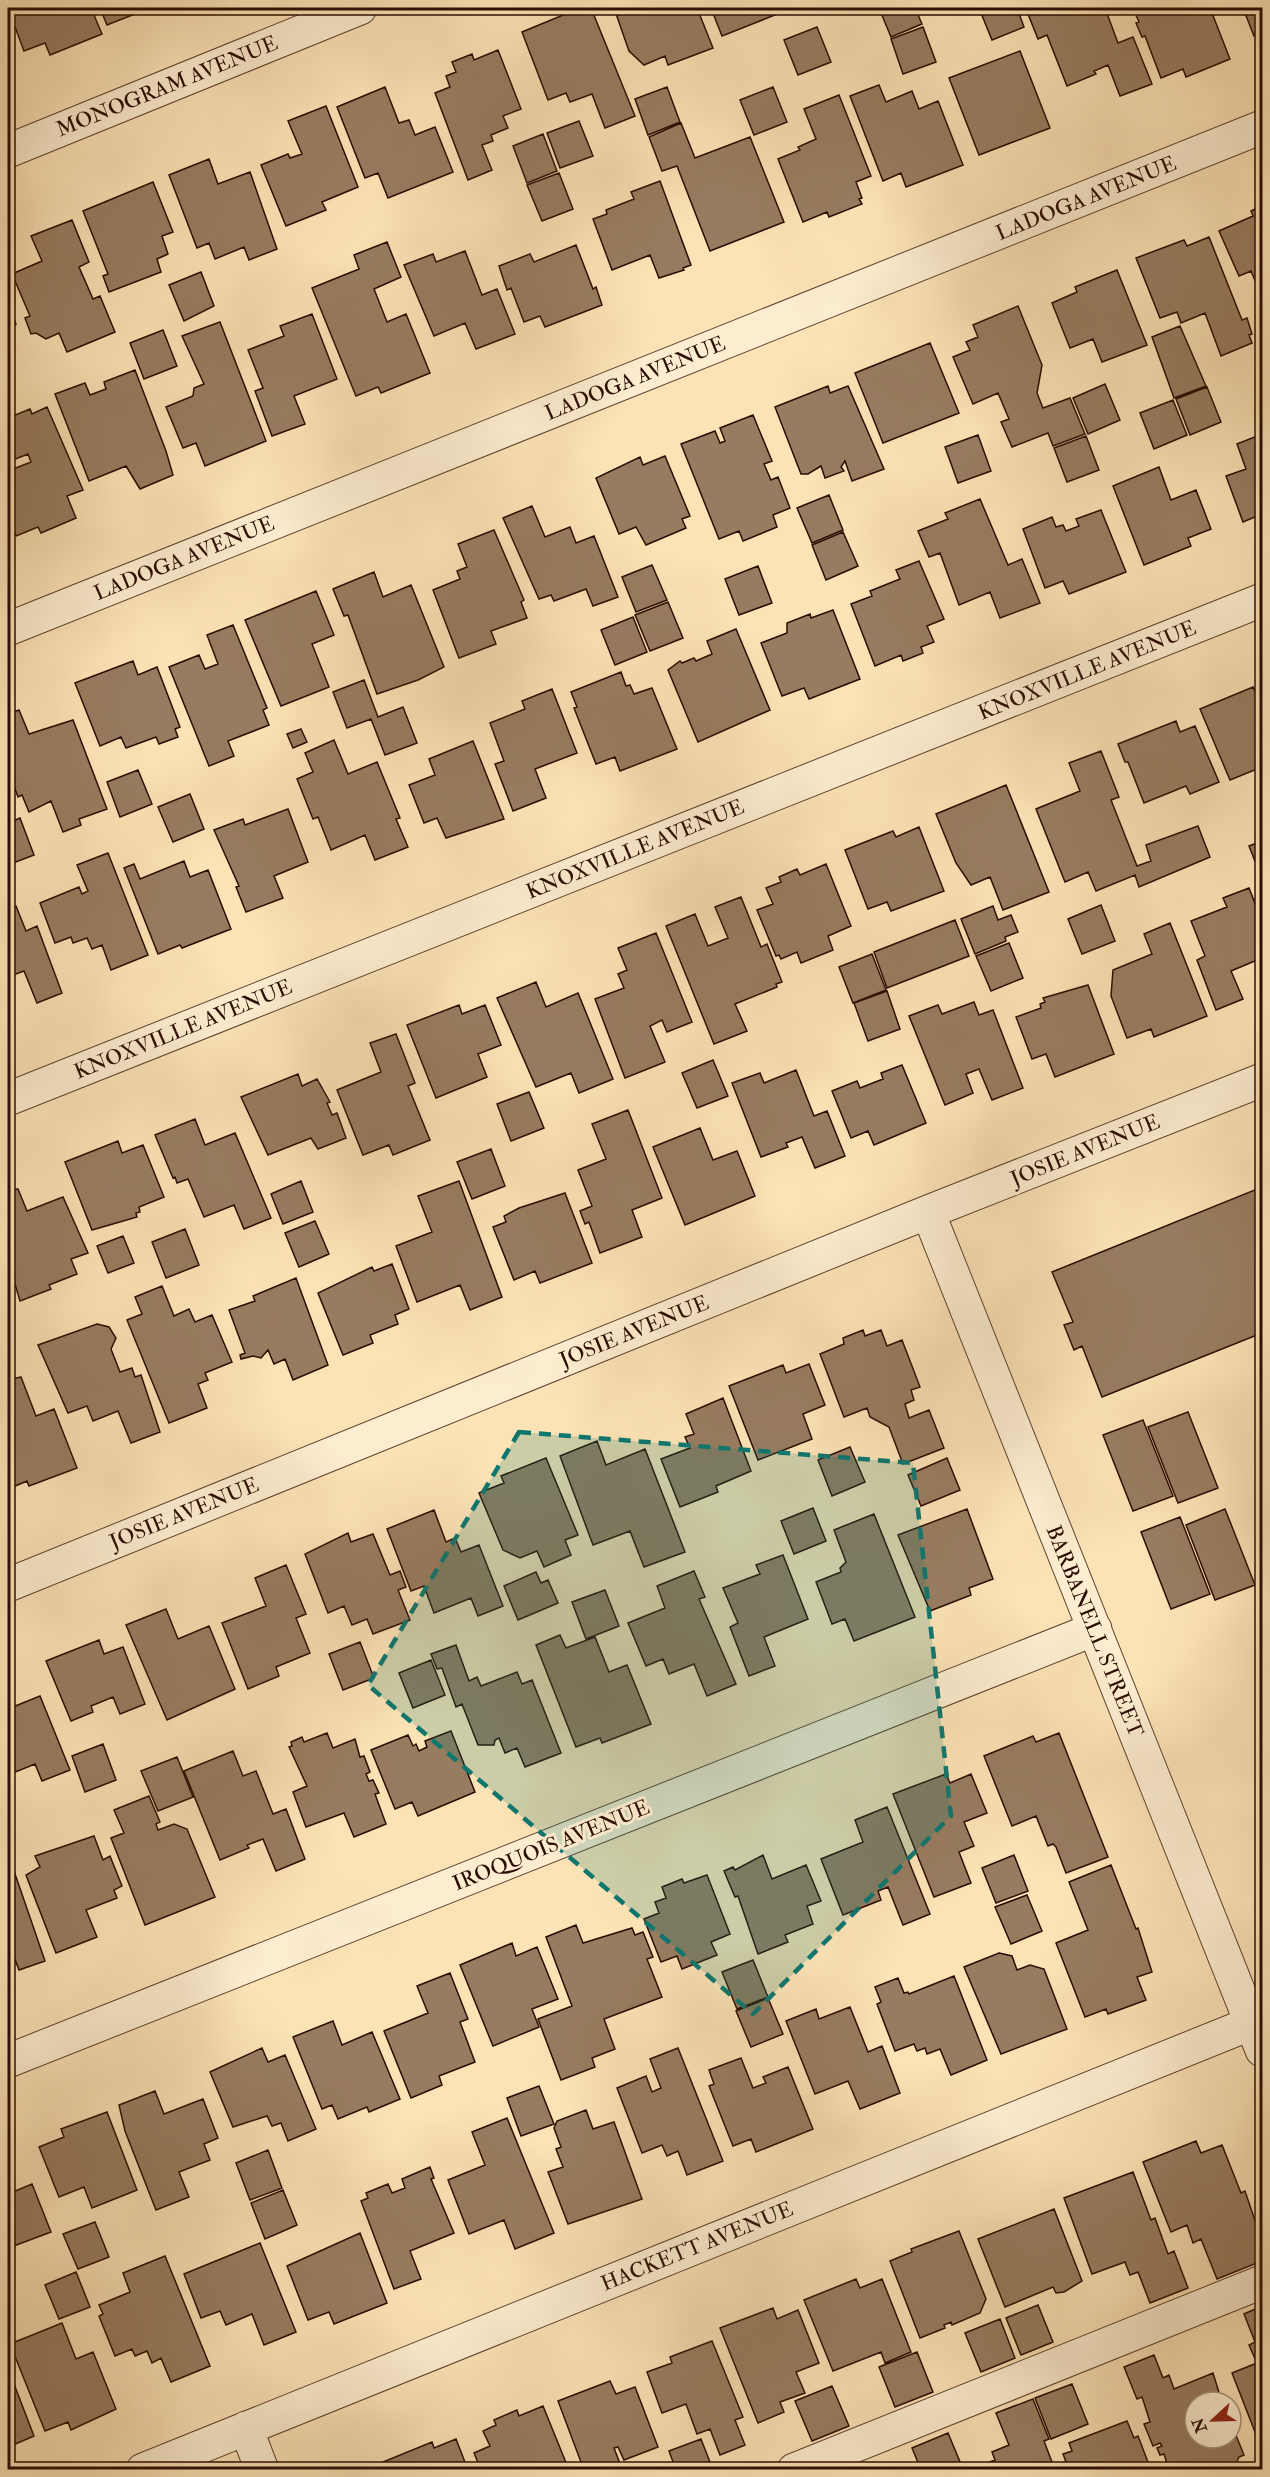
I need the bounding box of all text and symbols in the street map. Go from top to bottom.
street label: MONOGRAM AVENUE [52,30,282,143]
street label: LADOGA AVENUE [992,150,1180,247]
street label: LADOGA AVENUE [541,330,729,427]
street label: LADOGA AVENUE [90,510,278,607]
street label: KNOXVILLE AVENUE [974,614,1200,727]
street label: KNOXVILLE AVENUE [522,793,748,906]
street label: KNOXVILLE AVENUE [70,973,296,1086]
street label: JOSIE AVENUE [1006,1108,1164,1193]
street label: JOSIE AVENUE [555,1289,713,1374]
street label: JOSIE AVENUE [105,1471,263,1556]
street label: BARBANELL STREET [1040,1521,1150,1741]
street label: IROQUOIS AVENUE [449,1794,654,1897]
street label: HACKETT AVENUE [597,2196,797,2297]
north arrow [1183,2390,1243,2450]
text: N [1188,2414,1212,2437]

